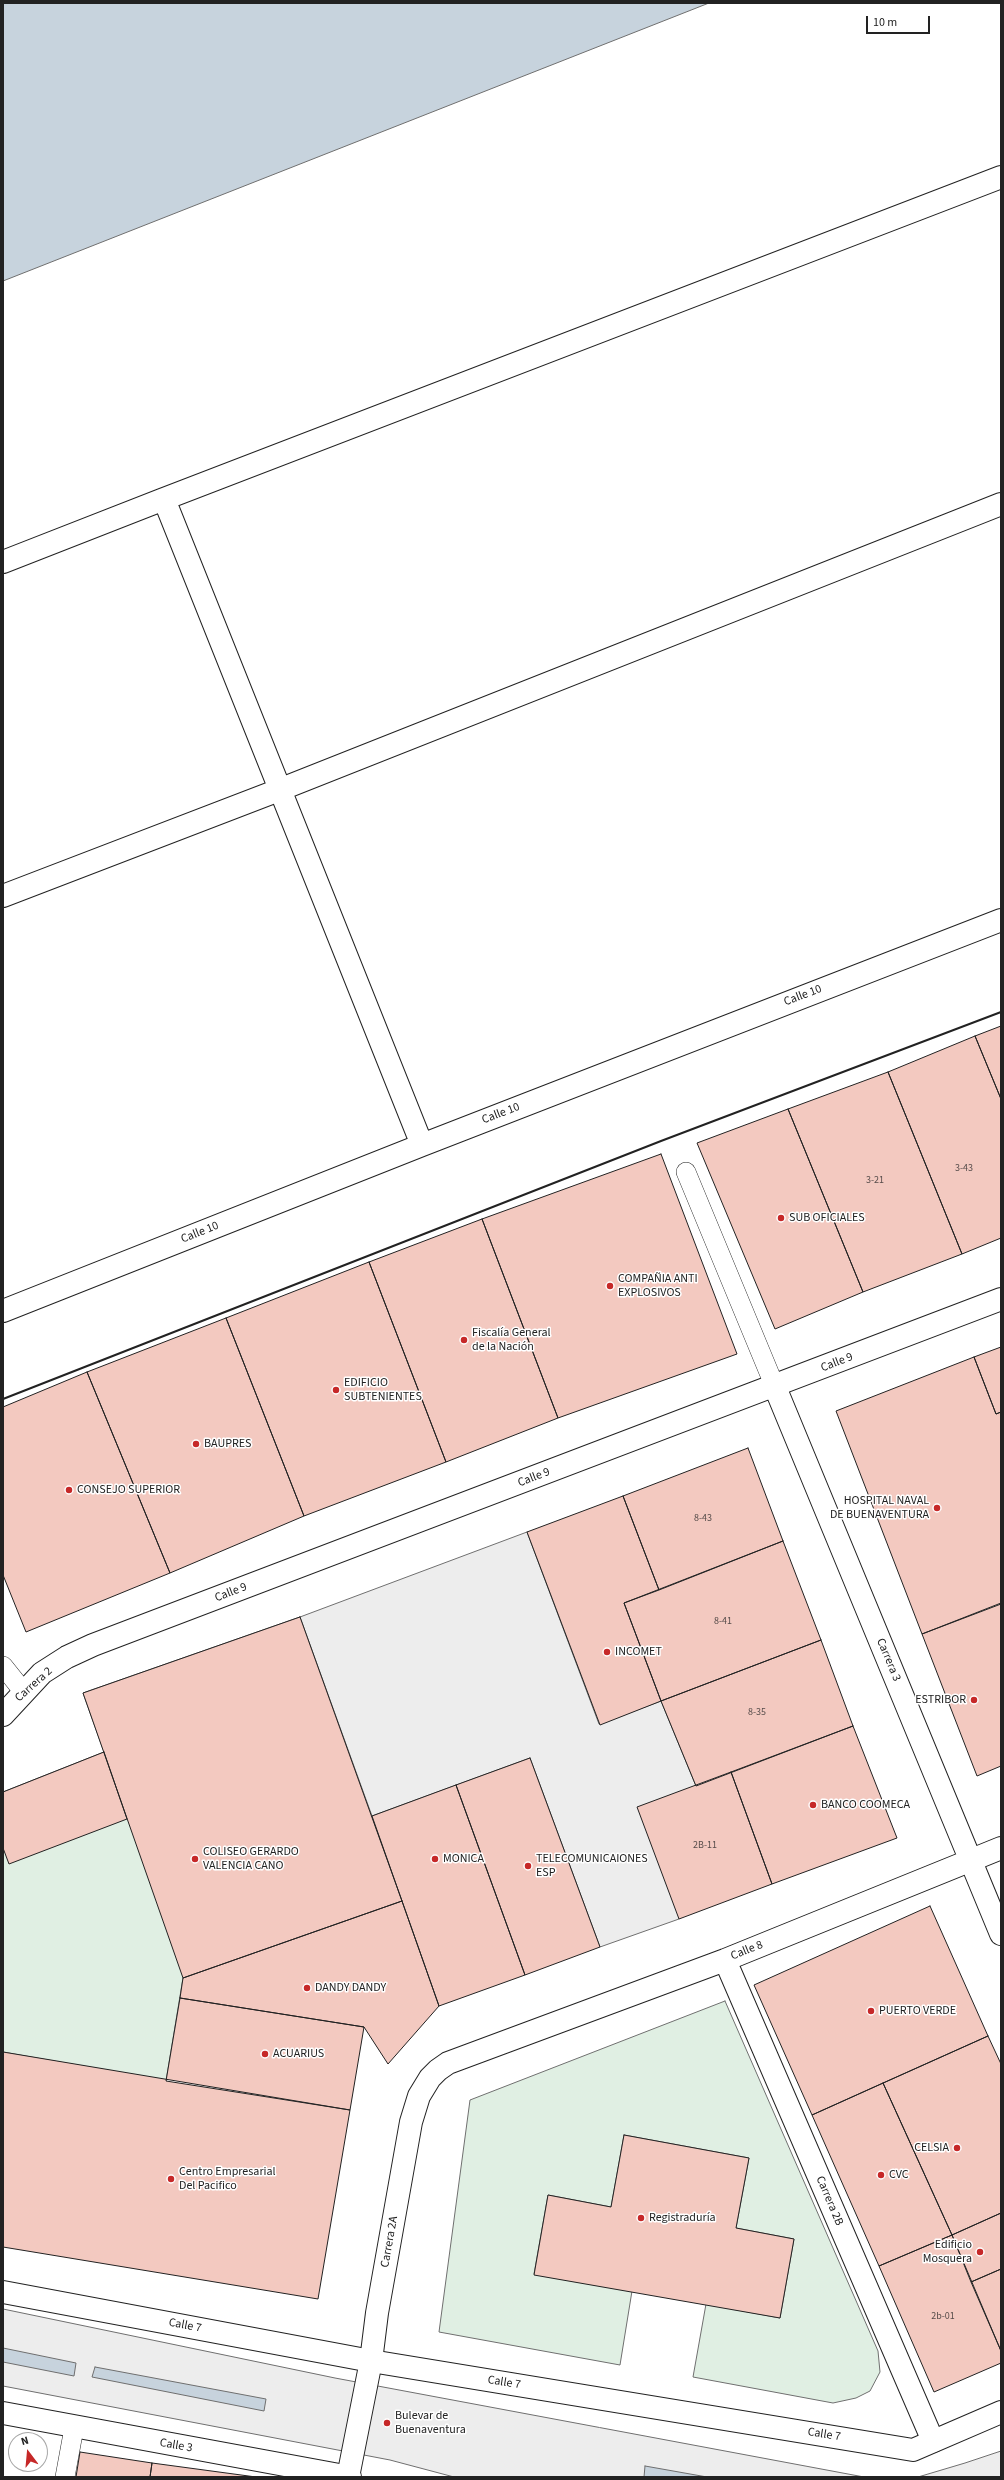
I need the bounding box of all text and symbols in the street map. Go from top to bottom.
scale bar [868,8,932,34]
text: 10 m [873,14,897,31]
street label: Calle 10 [782,982,824,1010]
street label: Calle 10 [480,1100,522,1128]
house number: 3-43 [955,1163,973,1175]
house number: 3-21 [866,1175,884,1187]
place label: SUB OFICIALES [789,1211,865,1225]
marker: SUB OFICIALES [776,1213,786,1223]
street label: Calle 10 [179,1219,221,1247]
place label: COMPAÑIA ANTI EXPLOSIVOS [618,1272,698,1300]
marker: COMPAÑIA ANTI EXPLOSIVOS [605,1281,615,1291]
place label: Fiscalía General de la Nación [472,1326,551,1354]
marker: Fiscalía General de la Nación [459,1335,469,1345]
street label: Calle 9 [819,1350,855,1376]
place label: EDIFICIO SUBTENIENTES [344,1376,422,1404]
marker: EDIFICIO SUBTENIENTES [331,1385,341,1395]
place label: BAUPRES [204,1437,251,1451]
marker: BAUPRES [191,1439,201,1449]
street label: Calle 9 [516,1465,552,1491]
place label: CONSEJO SUPERIOR [77,1483,180,1497]
marker: CONSEJO SUPERIOR [64,1485,74,1495]
place label: HOSPITAL NAVAL DE BUENAVENTURA [830,1494,929,1522]
marker: HOSPITAL NAVAL DE BUENAVENTURA [932,1503,942,1513]
house number: 8-43 [694,1513,712,1525]
street label: Calle 9 [213,1580,249,1606]
house number: 8-41 [714,1616,732,1628]
street label: Carrera 3 [873,1636,903,1684]
place label: INCOMET [615,1645,662,1659]
marker: INCOMET [602,1647,612,1657]
street label: Carrera 2 [12,1664,56,1706]
place label: ESTRIBOR [915,1693,966,1707]
marker: ESTRIBOR [969,1695,979,1705]
house number: 8-35 [748,1707,766,1719]
place label: BANCO COOMECA [821,1798,910,1812]
marker: BANCO COOMECA [808,1800,818,1810]
house number: 2B-11 [693,1840,717,1852]
place label: COLISEO GERARDO VALENCIA CANO [203,1845,299,1873]
place label: MONICA [443,1852,484,1866]
place label: TELECOMUNICAIONES ESP [536,1852,648,1880]
marker: COLISEO GERARDO VALENCIA CANO [190,1854,200,1864]
marker: MONICA [430,1854,440,1864]
marker: TELECOMUNICAIONES ESP [523,1861,533,1871]
street label: Calle 8 [729,1938,765,1964]
place label: DANDY DANDY [315,1981,386,1995]
marker: DANDY DANDY [302,1983,312,1993]
place label: PUERTO VERDE [879,2004,956,2018]
marker: PUERTO VERDE [866,2006,876,2016]
place label: ACUARIUS [273,2047,324,2061]
marker: ACUARIUS [260,2049,270,2059]
place label: CELSIA [914,2141,949,2155]
marker: CELSIA [952,2143,962,2153]
place label: Centro Empresarial Del Pacifico [179,2165,276,2193]
place label: CVC [889,2168,909,2182]
marker: CVC [876,2170,886,2180]
marker: Centro Empresarial Del Pacifico [166,2174,176,2184]
street label: Carrera 2B [812,2174,846,2228]
place label: Registraduría [649,2211,716,2225]
marker: Registraduría [636,2213,646,2223]
street label: Carrera 2A [378,2215,402,2269]
place label: Edificio Mosquera [923,2238,972,2266]
marker: Edificio Mosquera [975,2247,985,2257]
house number: 2b-01 [931,2311,955,2323]
street label: Calle 7 [167,2316,203,2336]
street label: Calle 7 [486,2373,522,2393]
place label: Bulevar de Buenaventura [395,2409,466,2437]
marker: Bulevar de Buenaventura [382,2418,392,2428]
street label: Calle 7 [806,2425,842,2445]
north arrow [8,2432,48,2472]
text: N [19,2433,30,2449]
street label: Calle 3 [158,2436,194,2456]

